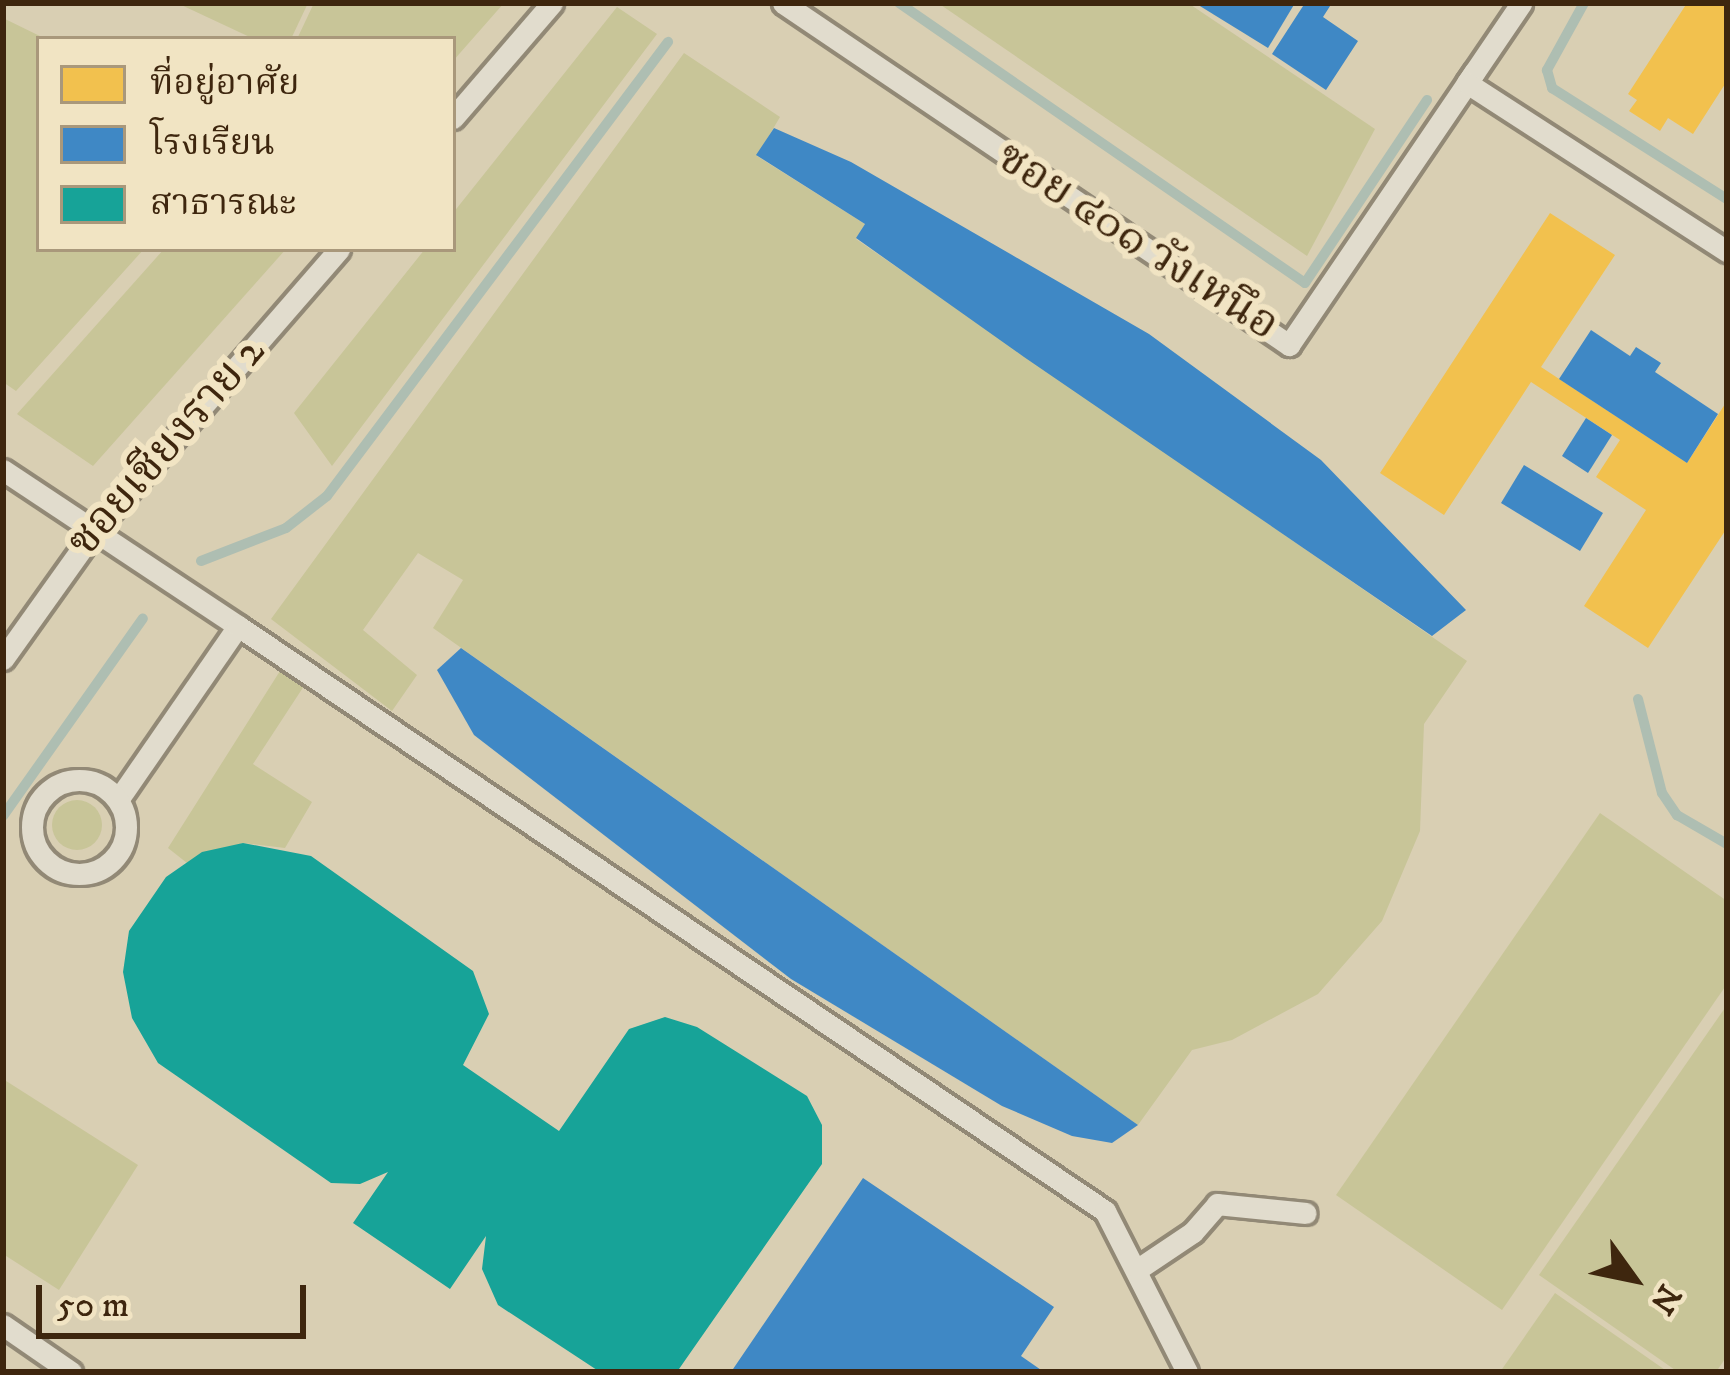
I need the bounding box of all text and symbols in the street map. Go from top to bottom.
legend [36,36,456,252]
text: ที่อยู่อาศัย [150,61,299,106]
text: โรงเรียน [150,121,275,166]
street label: ซอย ๔๐๑ วังเหนึอ [986,131,1288,353]
text: สาธารณะ [150,181,296,226]
street label: ซอยเชียงราย 2 [57,326,277,568]
north arrow [1574,1219,1694,1339]
scale bar [42,1261,312,1335]
text: N [1640,1276,1689,1321]
text: 50 m [57,1283,129,1328]

